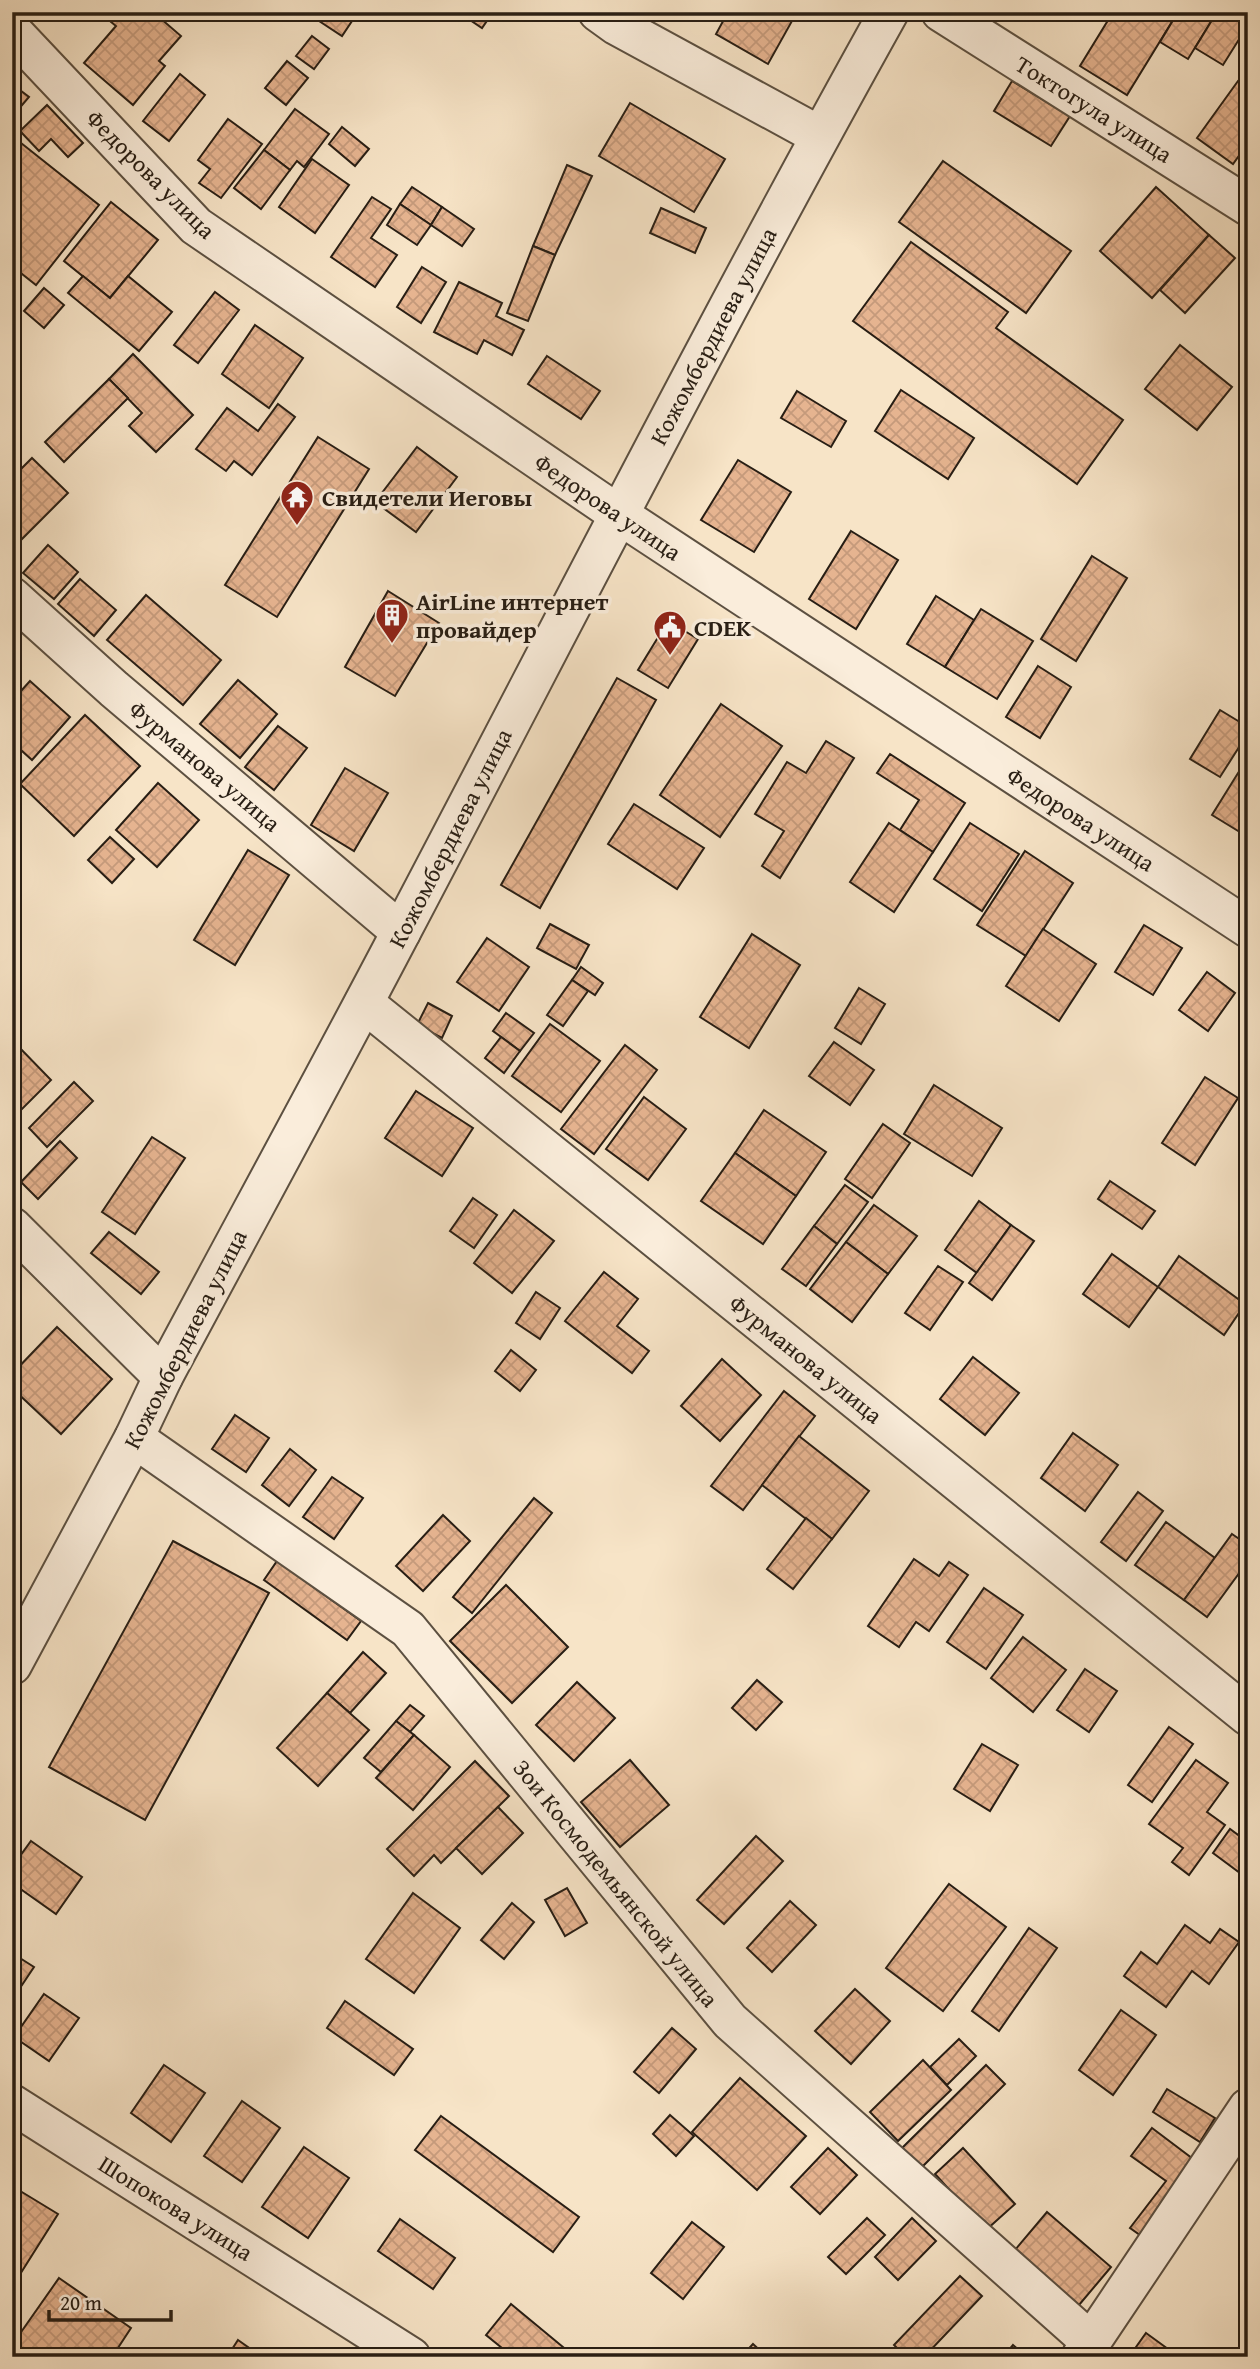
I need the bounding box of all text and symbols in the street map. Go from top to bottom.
street label: Токтогула улица [1009,47,1180,172]
street label: Федорова улица [78,101,224,247]
street label: Кожомбердиева улица [641,220,786,451]
street label: Федорова улица [528,445,689,570]
temple icon: Свидетели Иеговы [278,478,316,527]
place label: Свидетели Иеговы [322,480,532,515]
place label: AirLine интернет провайдер [416,584,609,647]
building icon: AirLine интернет провайдер [373,596,411,645]
public building icon: CDEK [651,608,689,657]
place label: CDEK [694,610,752,645]
street label: Фурманова улица [121,692,289,840]
street label: Кожомбердиева улица [379,722,521,954]
street label: Федорова улица [1000,758,1163,880]
street label: Кожомбердиева улица [114,1223,256,1455]
street label: Фурманова улица [722,1286,891,1432]
street label: Зои Космодемьянской улица [505,1752,727,2015]
street label: Шопокова улица [92,2146,260,2270]
scale bar [49,2278,172,2322]
text: 20 m [60,2287,102,2318]

